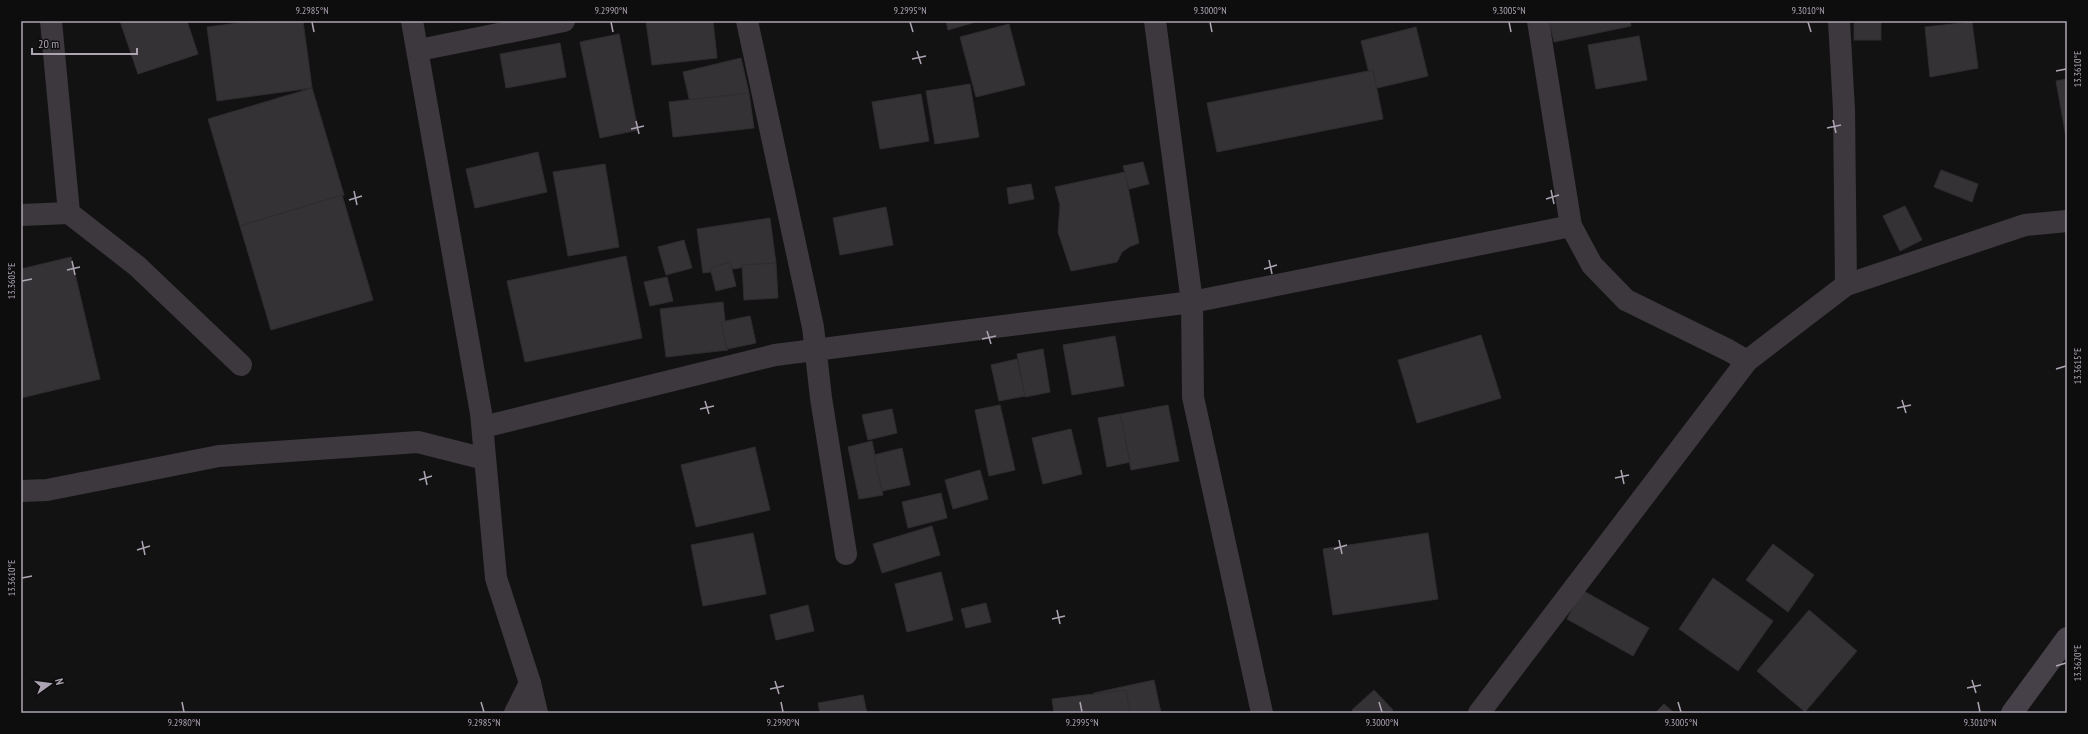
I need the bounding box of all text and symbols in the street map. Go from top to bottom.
text: 9.2985°N [295,4,329,17]
text: 9.2990°N [594,4,628,17]
text: 9.2995°N [893,4,927,17]
text: 9.3000°N [1193,4,1227,17]
text: 9.3005°N [1492,4,1526,17]
text: 9.3010°N [1791,4,1825,17]
scale bar [32,30,137,56]
text: 20 m [38,36,59,51]
text: 13.3610°E [2071,51,2084,87]
text: 13.3605°E [5,263,18,299]
text: 13.3615°E [2071,348,2084,384]
text: 13.3610°E [5,560,18,596]
text: 13.3620°E [2071,645,2084,681]
north arrow [30,664,70,704]
text: N [52,677,67,686]
text: 9.2980°N [167,716,201,729]
text: 9.2985°N [467,716,501,729]
text: 9.2990°N [766,716,800,729]
text: 9.2995°N [1065,716,1099,729]
text: 9.3000°N [1365,716,1399,729]
text: 9.3005°N [1664,716,1698,729]
text: 9.3010°N [1963,716,1997,729]

